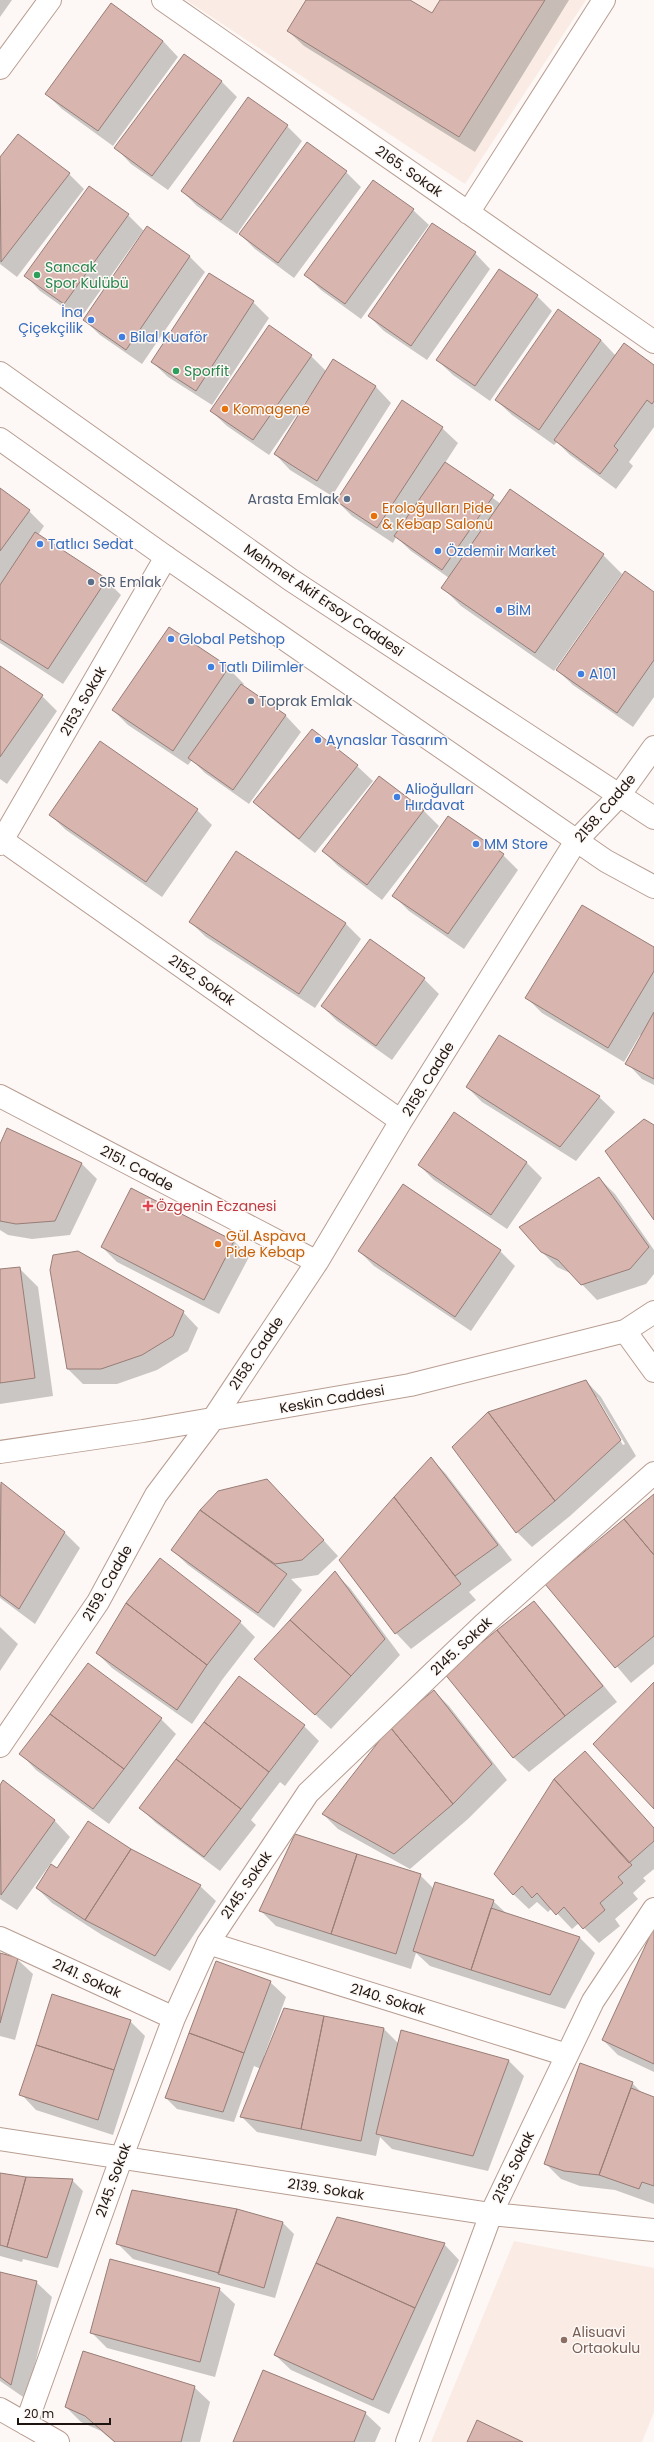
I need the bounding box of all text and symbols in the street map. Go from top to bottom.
street label: 2165. Sokak [371,140,447,202]
place label: Sancak Spor Kulübü [45,257,129,293]
marker: Sancak Spor Kulübü [32,270,42,280]
place label: İna Çiçekçilik [18,302,84,338]
marker: İna Çiçekçilik [86,315,96,325]
place label: Bilal Kuaför [130,327,208,347]
marker: Bilal Kuaför [117,332,127,342]
place label: Sporfit [184,361,229,381]
marker: Sporfit [171,366,181,376]
place label: Komagene [233,399,310,419]
marker: Komagene [220,404,230,414]
place label: Arasta Emlak [248,489,340,509]
marker: Arasta Emlak [342,494,352,504]
place label: Eroloğulları Pide & Kebap Salonu [382,498,493,534]
marker: Eroloğulları Pide & Kebap Salonu [369,511,379,521]
place label: Tatlıcı Sedat [48,534,134,554]
marker: Tatlıcı Sedat [35,539,45,549]
street label: Mehmet Akif Ersoy Caddesi [240,539,408,661]
place label: Özdemir Market [446,541,556,561]
marker: Özdemir Market [433,546,443,556]
place label: SR Emlak [99,572,162,592]
marker: SR Emlak [86,577,96,587]
place label: BİM [507,600,531,620]
marker: BİM [494,605,504,615]
place label: Global Petshop [179,629,285,649]
marker: Global Petshop [166,634,176,644]
place label: Tatlı Dilimler [219,657,304,677]
street label: 2153. Sokak [55,662,111,739]
marker: Tatlı Dilimler [206,662,216,672]
place label: A101 [589,664,616,684]
marker: A101 [576,669,586,679]
place label: Toprak Emlak [259,691,353,711]
marker: Toprak Emlak [246,696,256,706]
place label: Aynaslar Tasarım [326,730,448,750]
marker: Aynaslar Tasarım [313,735,323,745]
street label: 2158. Cadde [570,769,641,847]
place label: Alioğulları Hırdavat [405,779,474,815]
marker: Alioğulları Hırdavat [392,792,402,802]
place label: MM Store [484,834,548,854]
marker: MM Store [471,839,481,849]
street label: 2152. Sokak [165,950,240,1011]
street label: 2158. Cadde [397,1038,459,1120]
street label: 2151. Cadde [97,1140,177,1196]
place label: Özgenin Eczanesi [156,1196,277,1216]
marker: Özgenin Eczanesi [143,1201,153,1211]
place label: Gül Aspava Pide Kebap [226,1226,306,1262]
marker: Gül Aspava Pide Kebap [213,1239,223,1249]
street label: 2158. Cadde [224,1312,288,1394]
street label: Keskin Caddesi [278,1380,386,1418]
street label: 2159. Cadde [77,1541,137,1625]
street label: 2145. Sokak [426,1612,497,1680]
street label: 2145. Sokak [216,1846,277,1923]
street label: 2141. Sokak [49,1953,125,2003]
street label: 2140. Sokak [348,1978,429,2020]
street label: 2135. Sokak [487,2127,539,2206]
street label: 2145. Sokak [90,2139,136,2220]
street label: 2139. Sokak [286,2173,367,2205]
place label: Alisuavi Ortaokulu [572,2322,640,2358]
marker: Alisuavi Ortaokulu [559,2335,569,2345]
scale bar [18,2400,110,2426]
text: 20 m [24,2405,54,2422]

